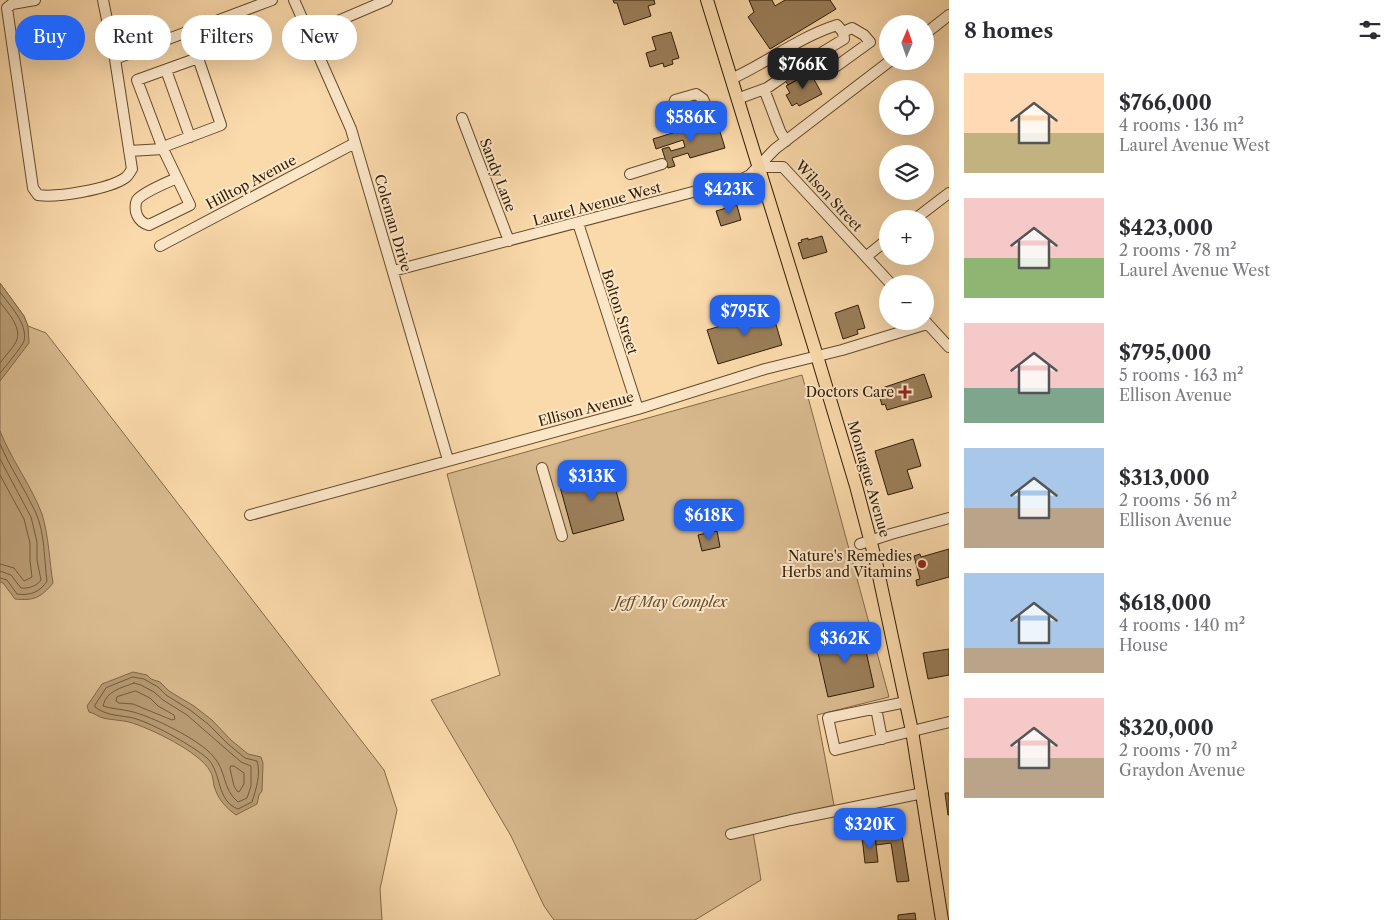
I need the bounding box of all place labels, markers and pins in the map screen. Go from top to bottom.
pin: $766K [768,48,838,90]
pin: $586K [656,100,726,143]
pin: $423K [694,172,764,215]
pin: $795K [710,294,780,337]
place label: Doctors Care [806,383,894,401]
marker: Doctors Care [898,385,912,399]
pin: $313K [557,460,627,502]
pin: $618K [674,498,744,541]
place label: Nature's Remedies Herbs and Vitamins [782,547,912,581]
marker: Nature's Remedies Herbs and Vitamins [916,558,928,570]
pin: $362K [810,622,880,664]
pin: $320K [835,808,905,850]

